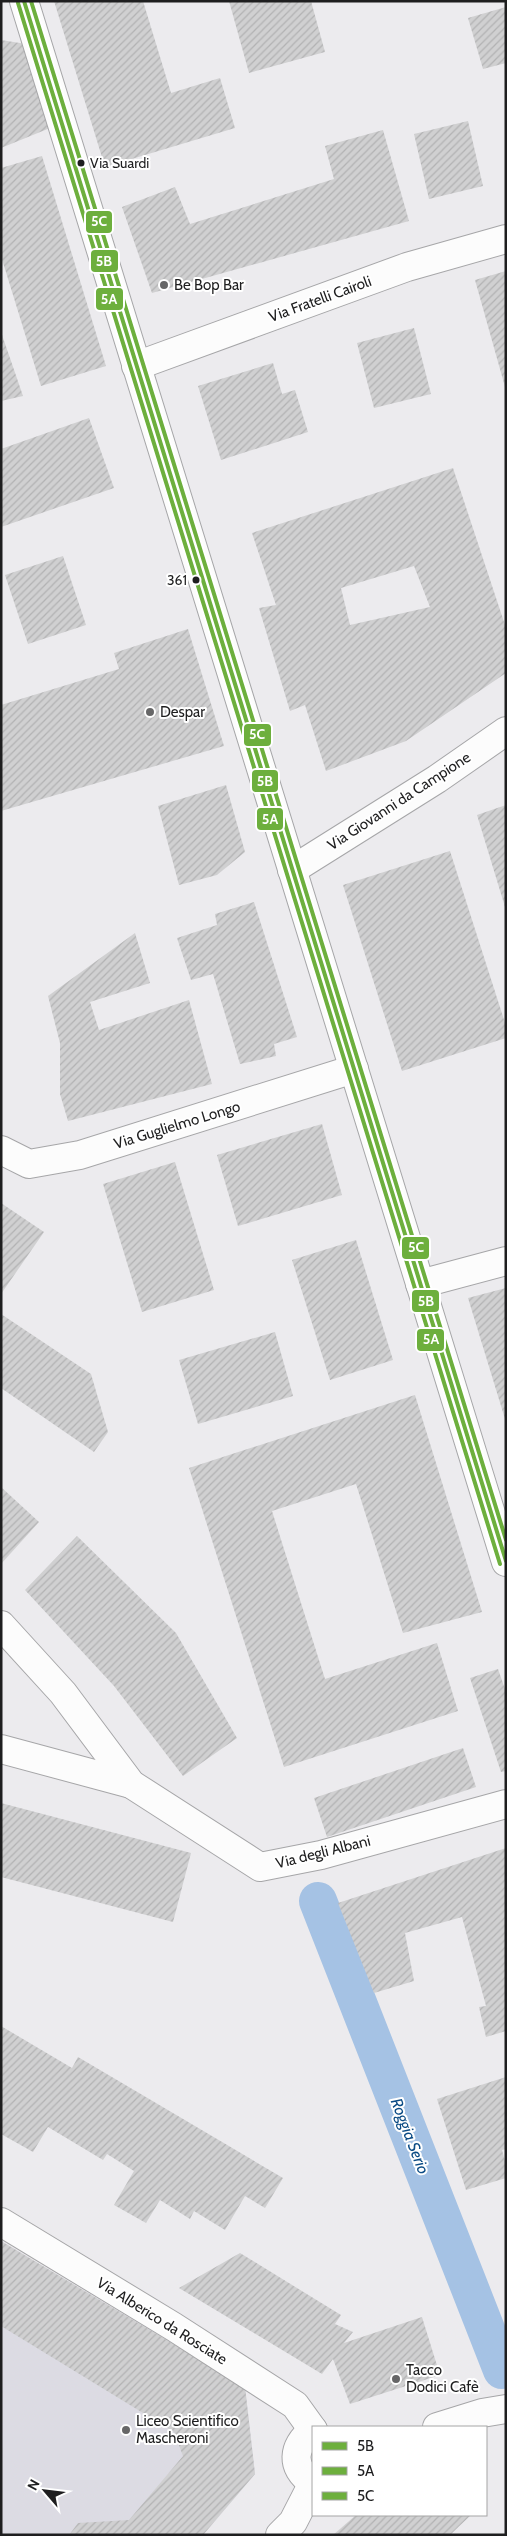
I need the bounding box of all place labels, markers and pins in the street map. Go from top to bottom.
place label: Via Suardi [90,154,149,172]
marker: Via Suardi [76,158,86,168]
place label: Be Bop Bar [174,276,244,294]
marker: Be Bop Bar [158,279,170,291]
place label: 361 [167,571,187,589]
marker: 361 [191,575,201,585]
place label: Despar [160,703,205,721]
marker: Despar [144,706,156,718]
place label: Tacco Dodici Cafè [406,2361,479,2396]
marker: Tacco Dodici Cafè [390,2373,402,2385]
place label: Liceo Scientifico Mascheroni [136,2412,239,2447]
marker: Liceo Scientifico Mascheroni [120,2424,132,2436]

